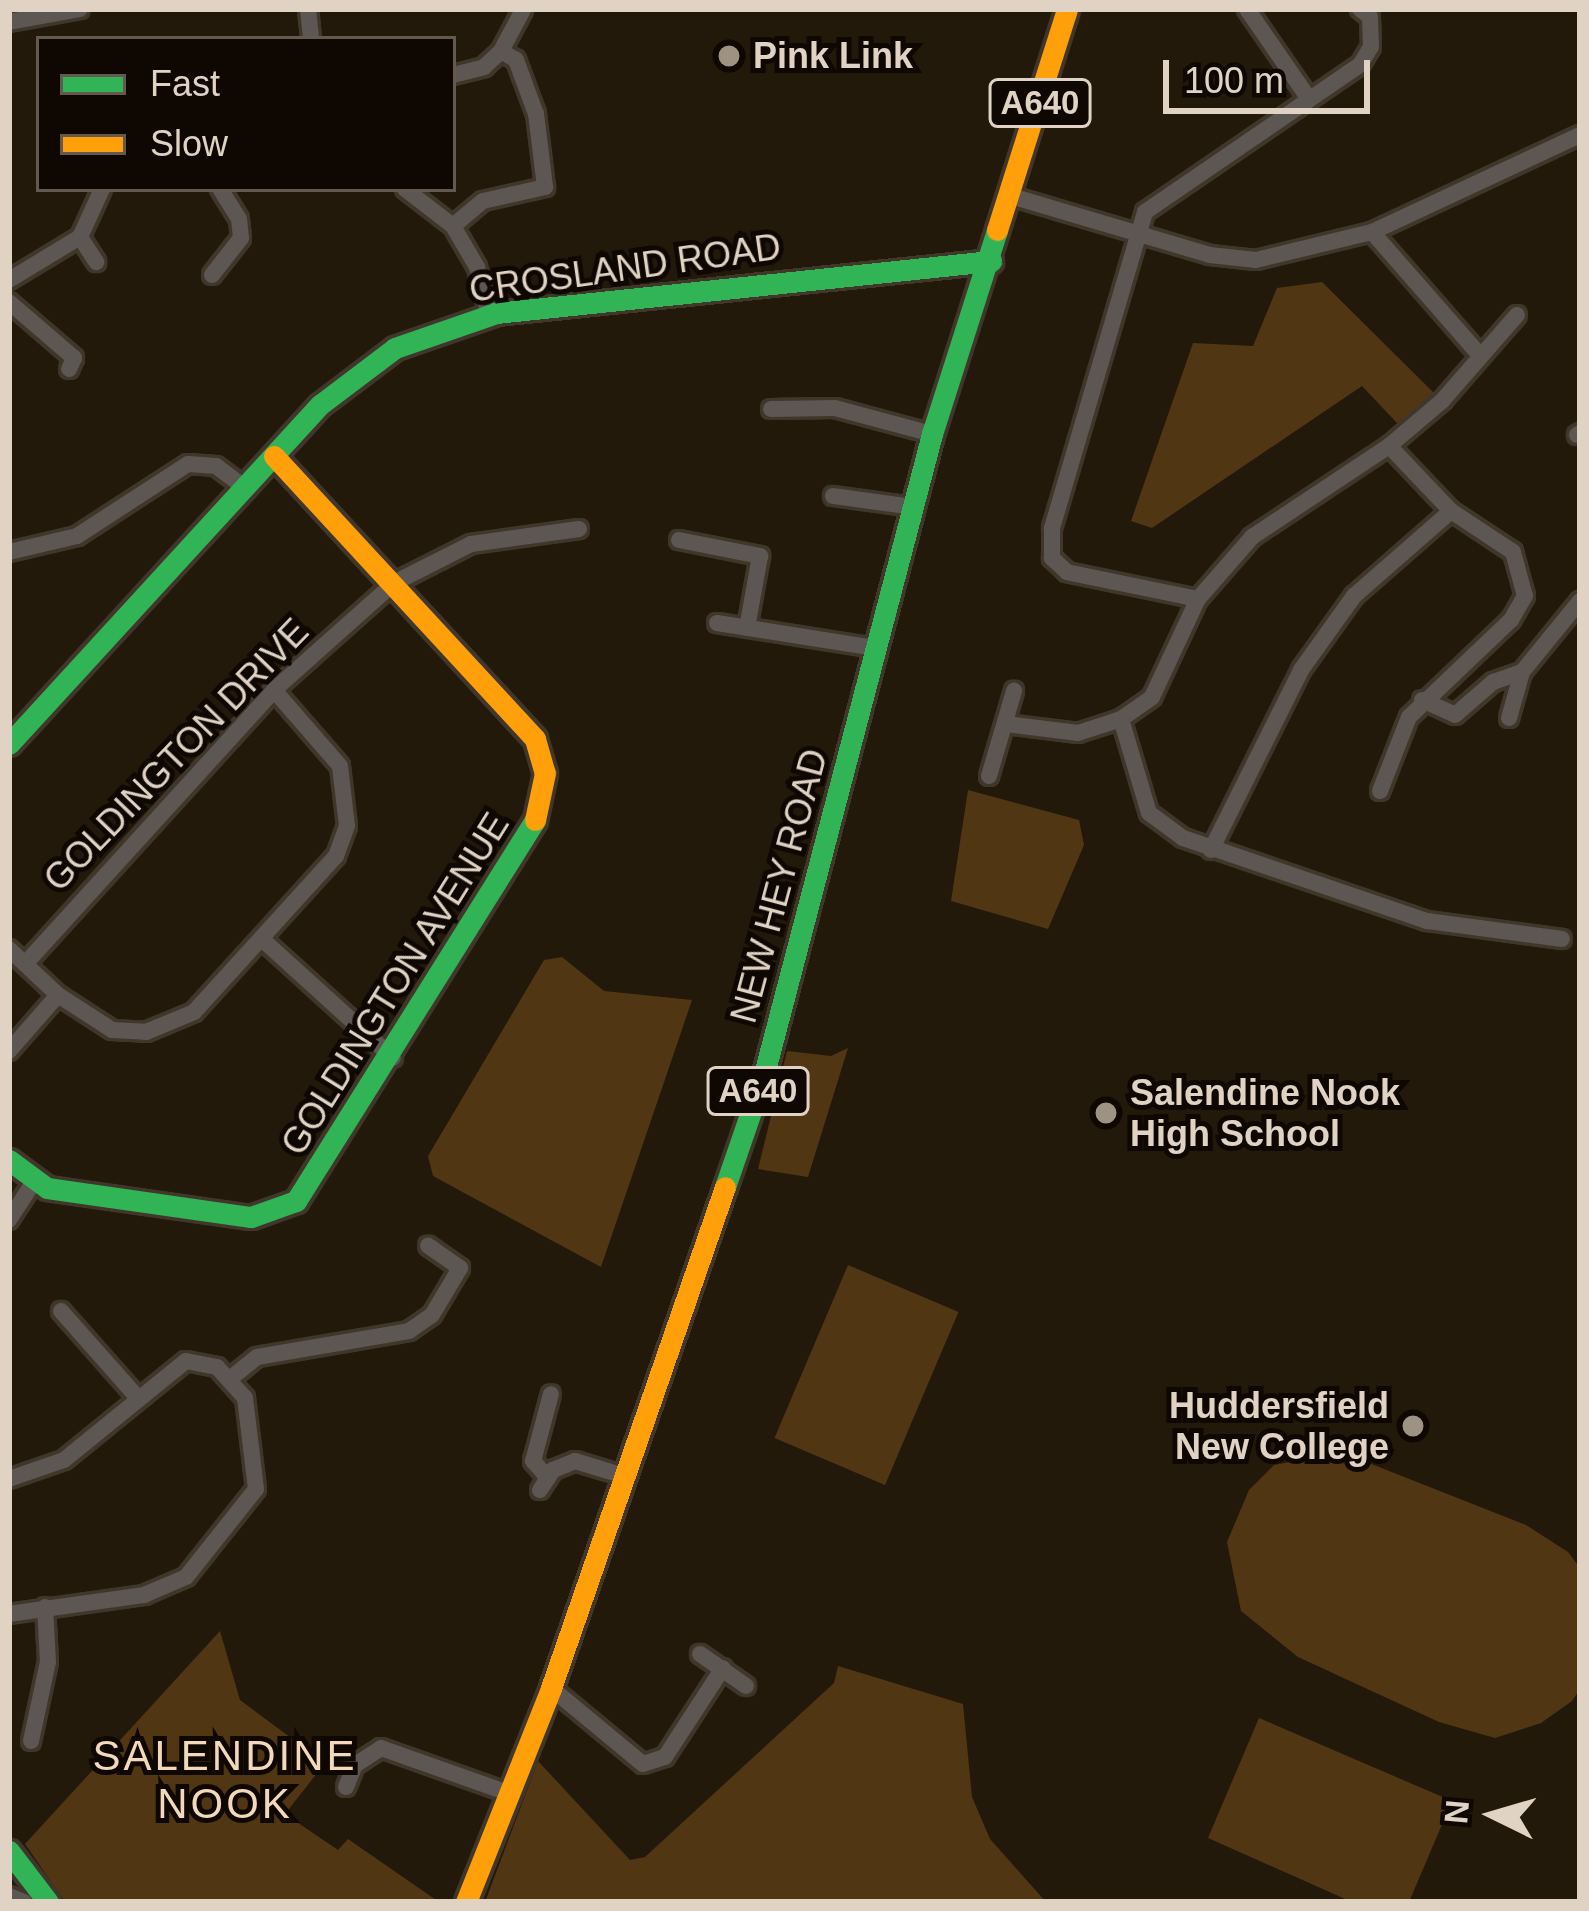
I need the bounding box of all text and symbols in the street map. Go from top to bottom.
place label: Pink Link [753,34,913,78]
legend [36,36,456,192]
scale bar [1169,36,1376,110]
marker: Pink Link [716,43,742,69]
text: 100 m [1184,60,1284,101]
text: Fast [150,63,220,104]
road number: A640 [986,76,1094,130]
text: Slow [150,123,228,164]
street label: CROSLAND ROAD [466,225,784,311]
street label: GOLDINGTON DRIVE [35,610,317,900]
street label: NEW HEY ROAD [722,744,836,1028]
street label: GOLDINGTON AVENUE [272,804,518,1164]
road number: A640 [704,1064,812,1118]
place label: Salendine Nook High School [1130,1070,1400,1155]
marker: Salendine Nook High School [1093,1100,1119,1126]
place label: Huddersfield New College [1169,1383,1389,1468]
marker: Huddersfield New College [1400,1413,1426,1439]
district label: SALENDINE NOOK [92,1731,358,1830]
north arrow [1433,1755,1553,1875]
text: N [1437,1798,1476,1825]

